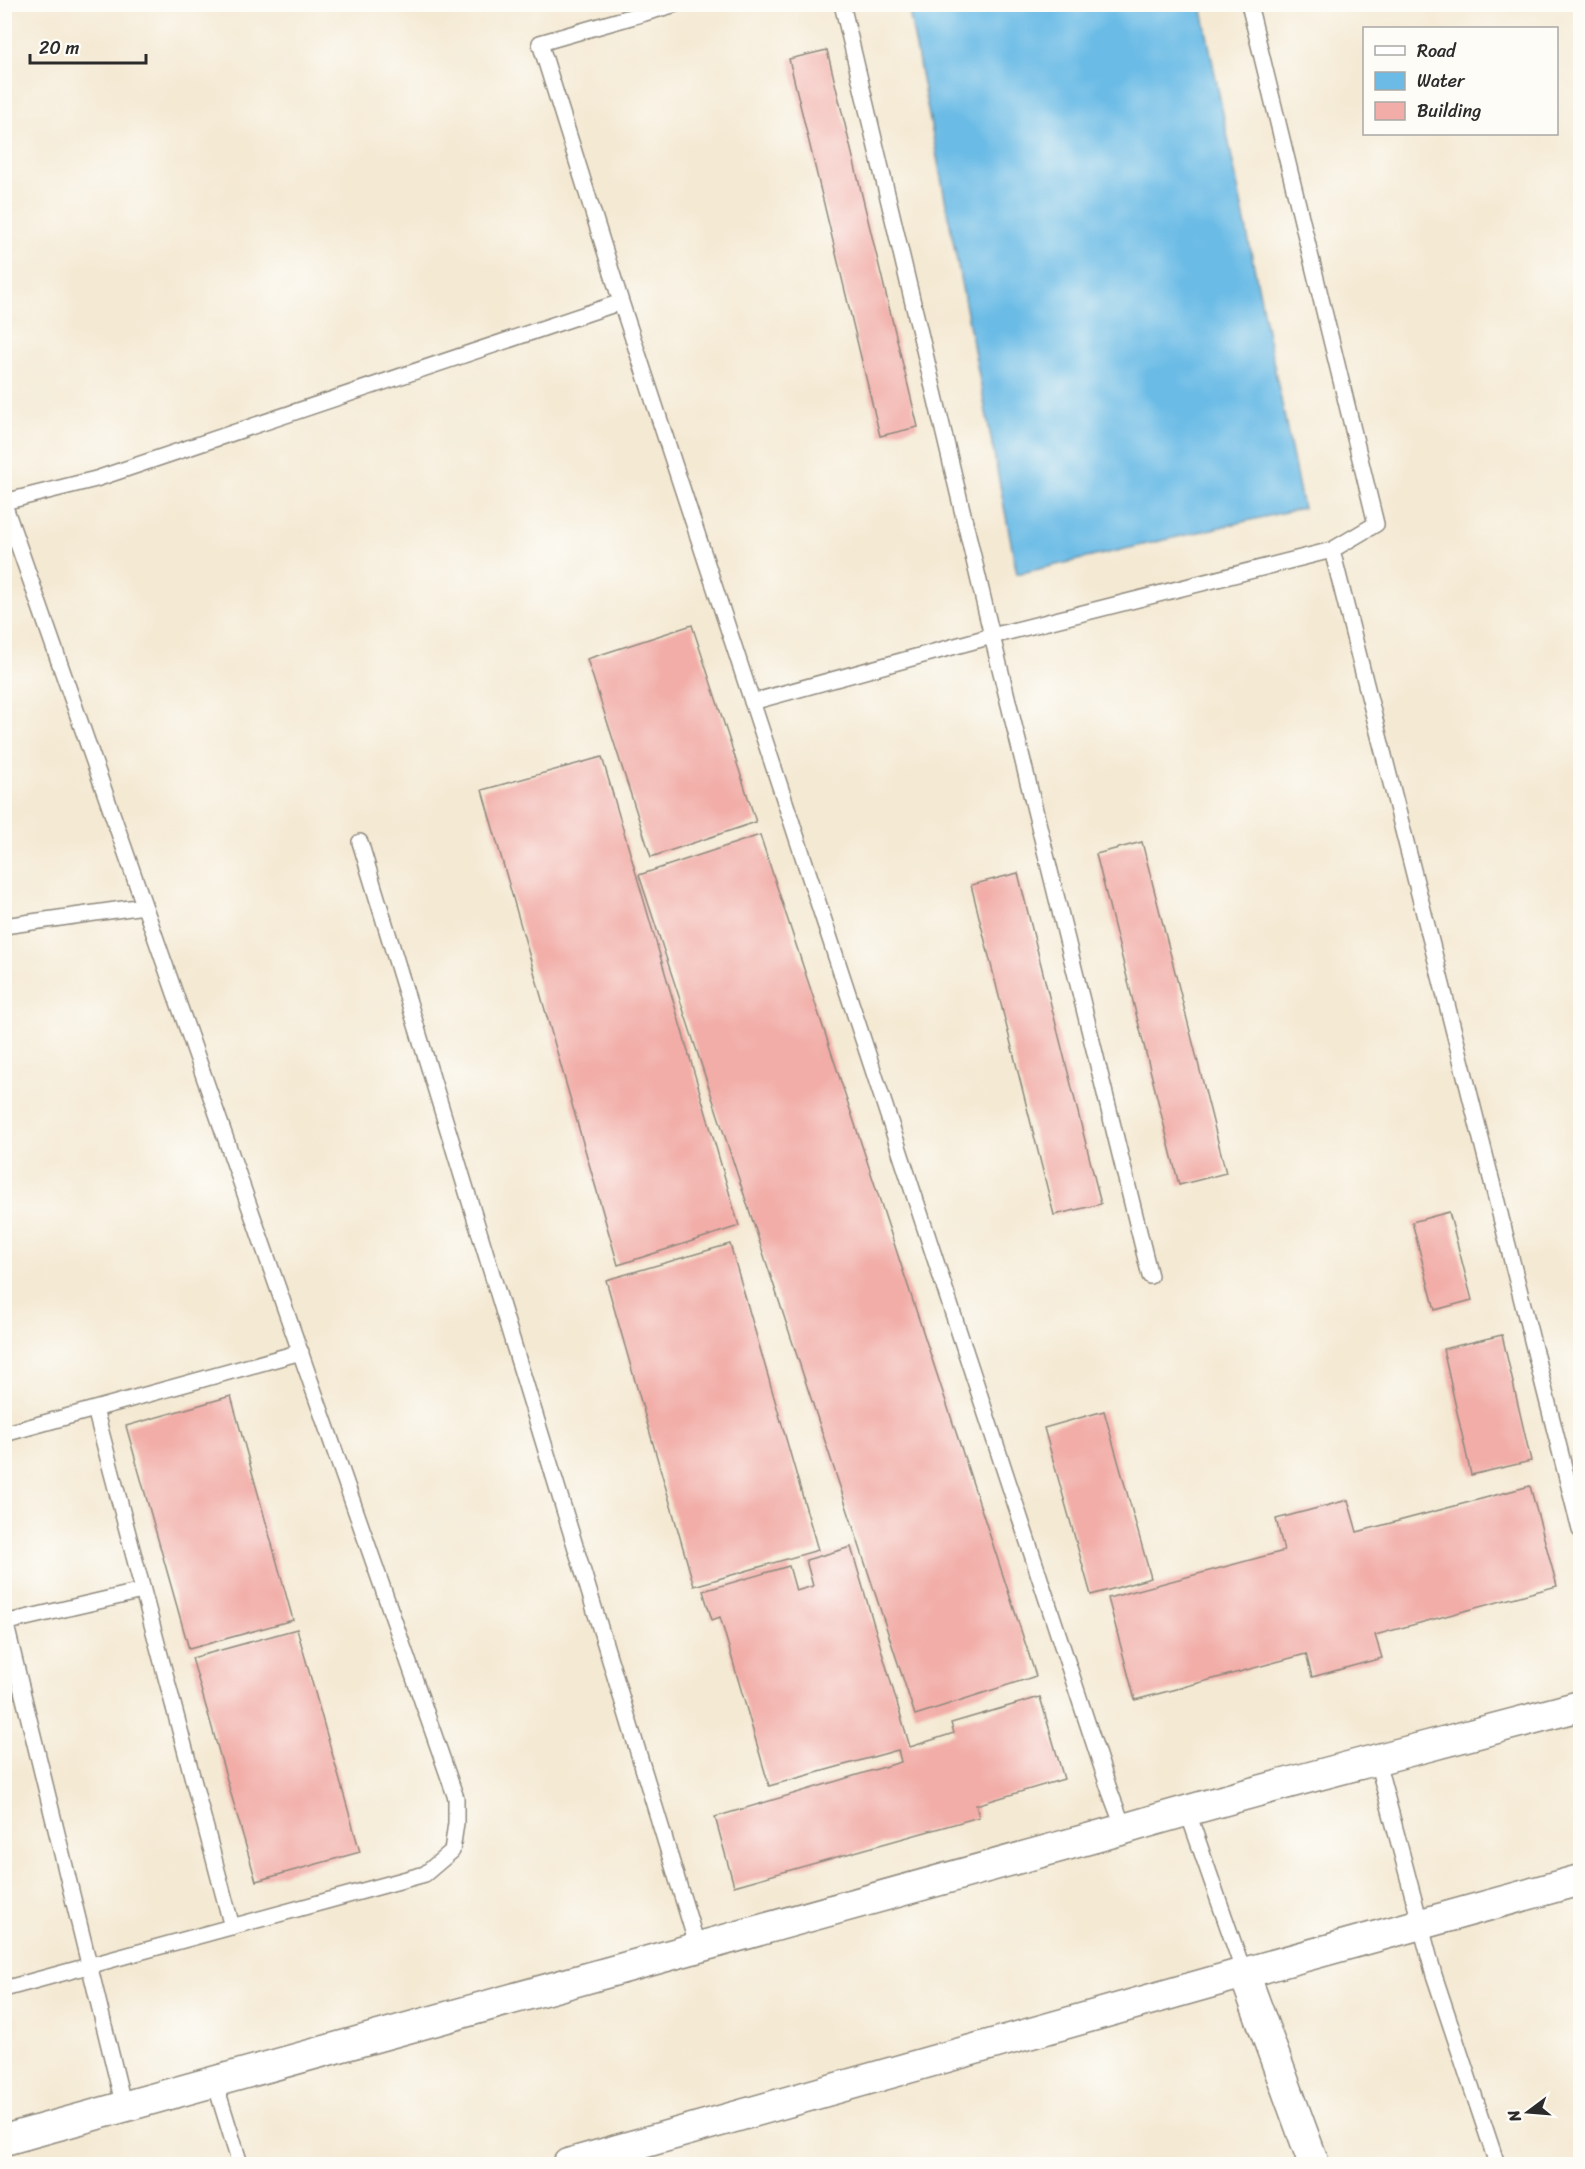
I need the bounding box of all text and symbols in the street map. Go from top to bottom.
scale bar [30,27,146,65]
legend [1363,27,1558,135]
text: 20 m [39,32,79,64]
text: Road [1417,35,1457,67]
text: Water [1417,65,1466,97]
text: Building [1417,95,1481,127]
north arrow [1498,2082,1558,2142]
text: N [1498,2106,1530,2126]

